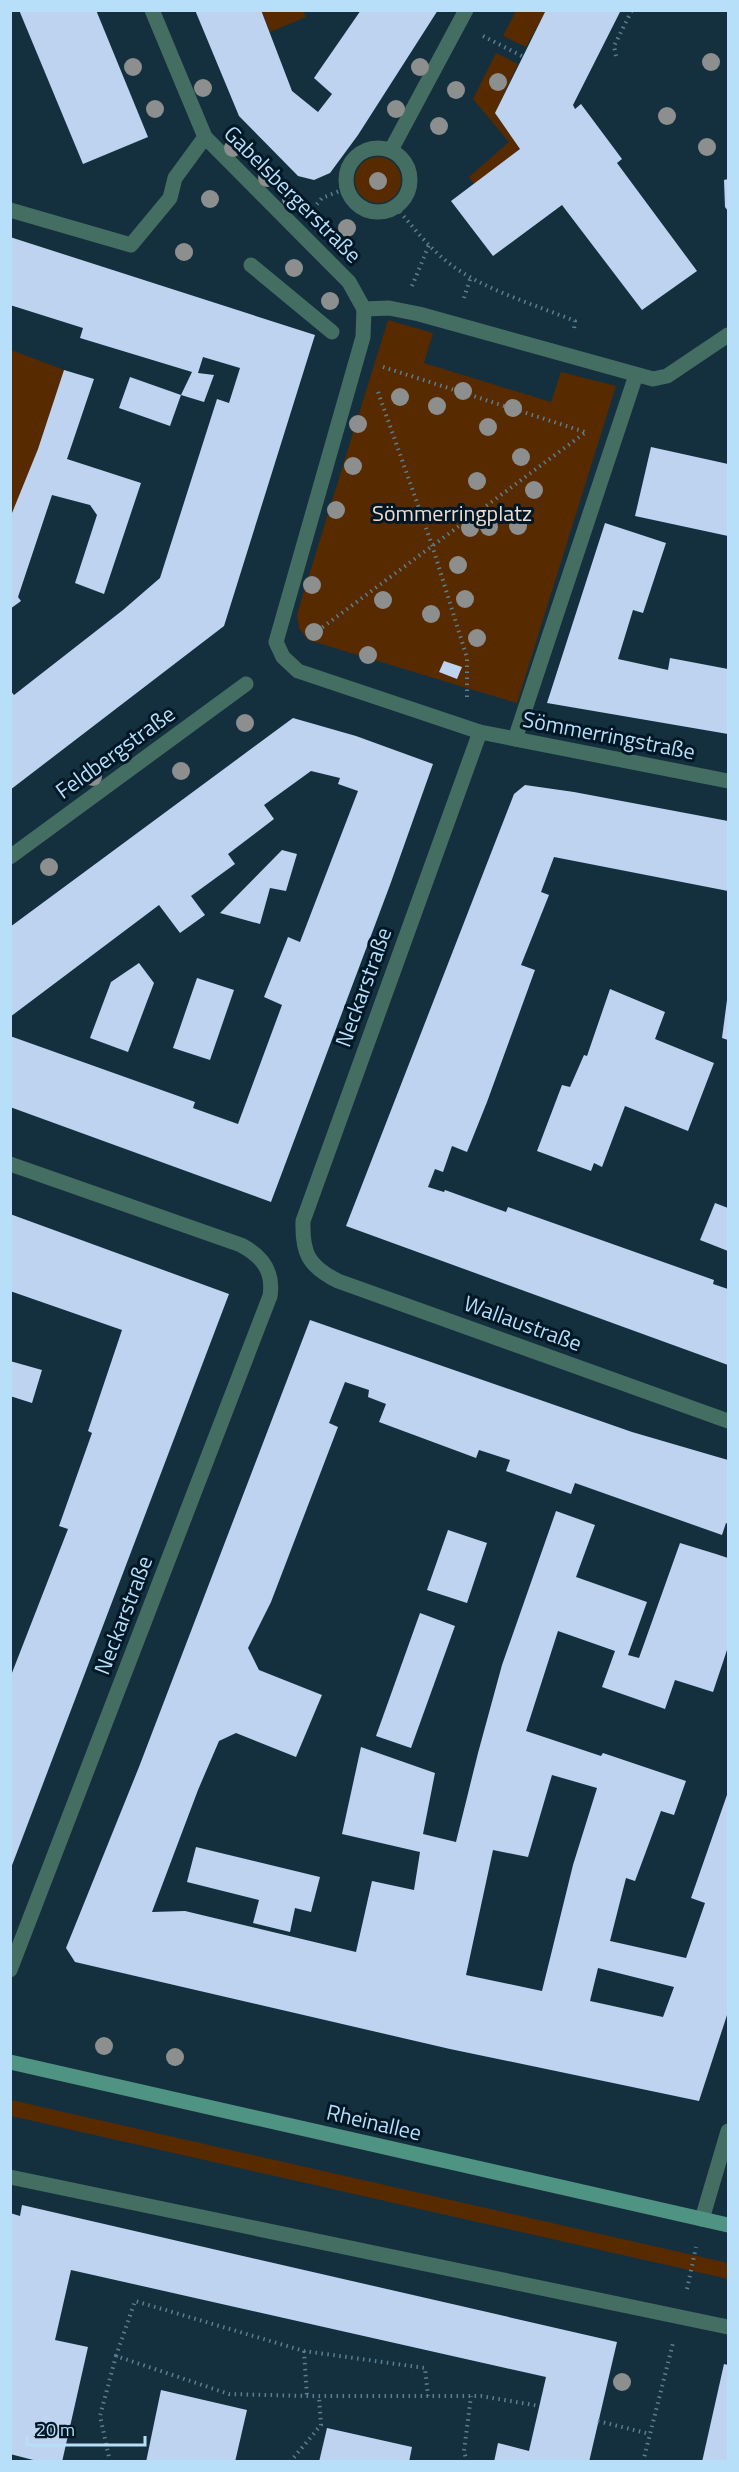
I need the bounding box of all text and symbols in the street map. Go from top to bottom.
street label: Gabelsbergerstraße [216,117,370,271]
park label: Sömmerringplatz [372,496,532,530]
street label: Feldbergstraße [48,697,182,807]
street label: Sömmerringstraße [520,702,698,768]
street label: Neckarstraße [326,922,400,1052]
street label: Wallaustraße [459,1286,587,1360]
street label: Neckarstraße [85,1551,161,1679]
street label: Rheinallee [323,2095,425,2149]
scale bar [27,2409,146,2447]
text: 20 m [36,2416,75,2443]

